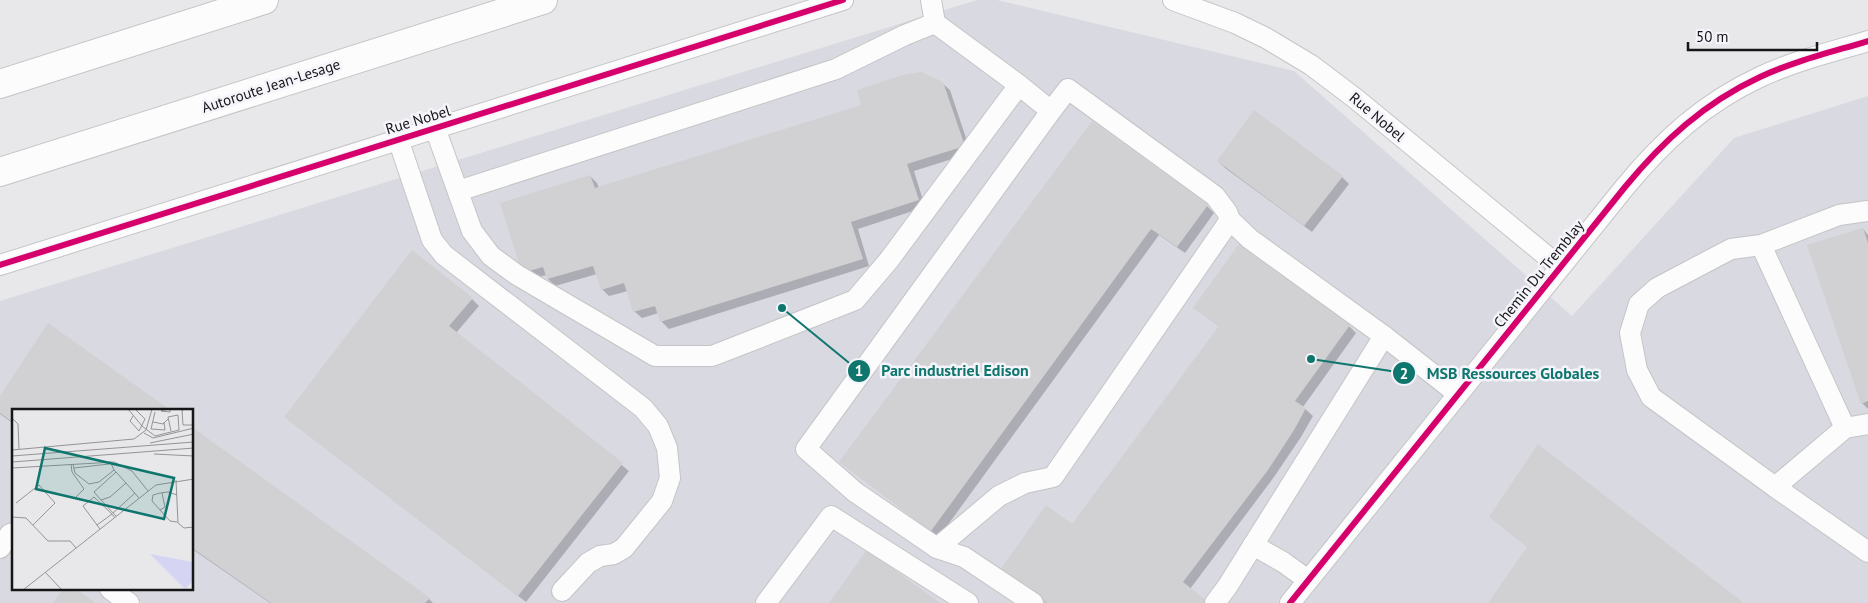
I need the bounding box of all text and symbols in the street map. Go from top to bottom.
scale bar [1688,20,1817,52]
text: 50 m [1696,27,1729,46]
street label: Autoroute Jean-Lesage [199,54,343,117]
street label: Rue Nobel [1346,88,1409,146]
street label: Rue Nobel [383,101,453,138]
street label: Chemin Du Tremblay [1489,216,1588,331]
callout: Parc industriel Edison [846,355,1039,386]
callout: MSB Ressources Globales [1392,358,1610,389]
text: Parc industriel Edison [881,360,1029,380]
text: 1 [855,361,863,380]
text: MSB Ressources Globales [1427,363,1600,383]
text: 2 [1400,364,1408,383]
inset map [12,409,194,590]

